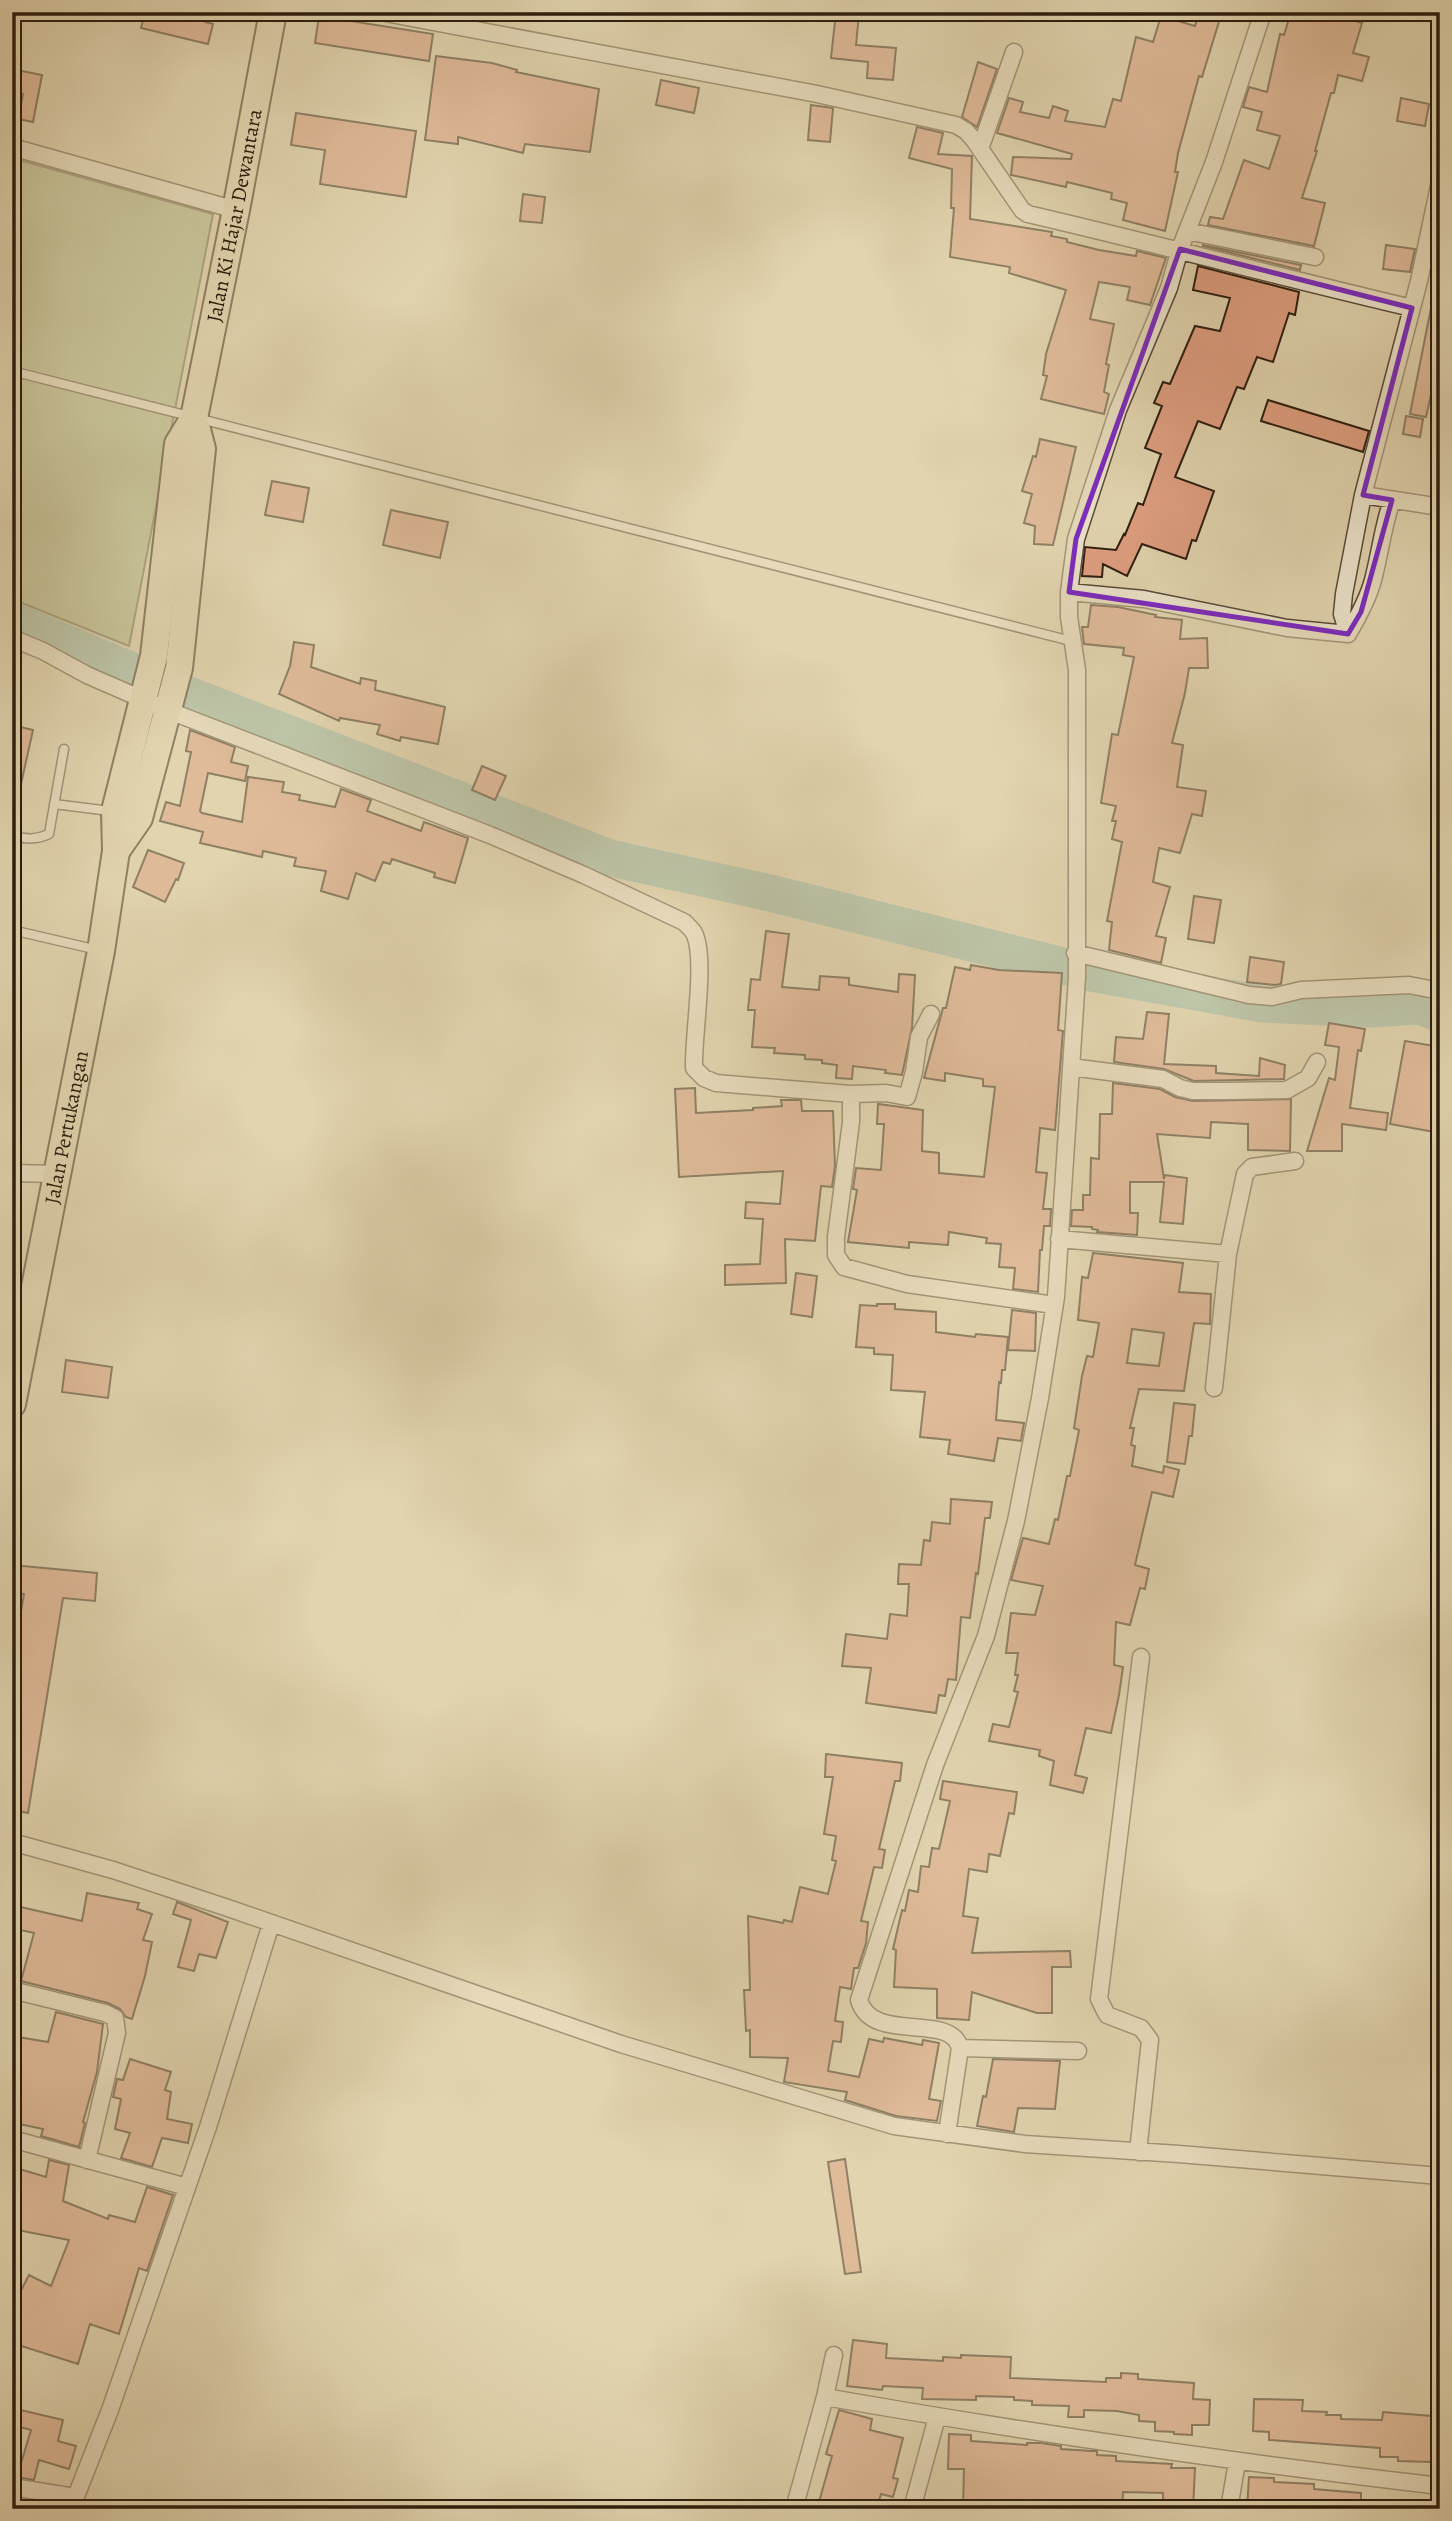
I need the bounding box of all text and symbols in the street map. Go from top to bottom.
street label: Jalan Ki Hajar Dewantara [200,106,269,325]
street label: Jalan Pertukangan [38,1048,95,1207]

